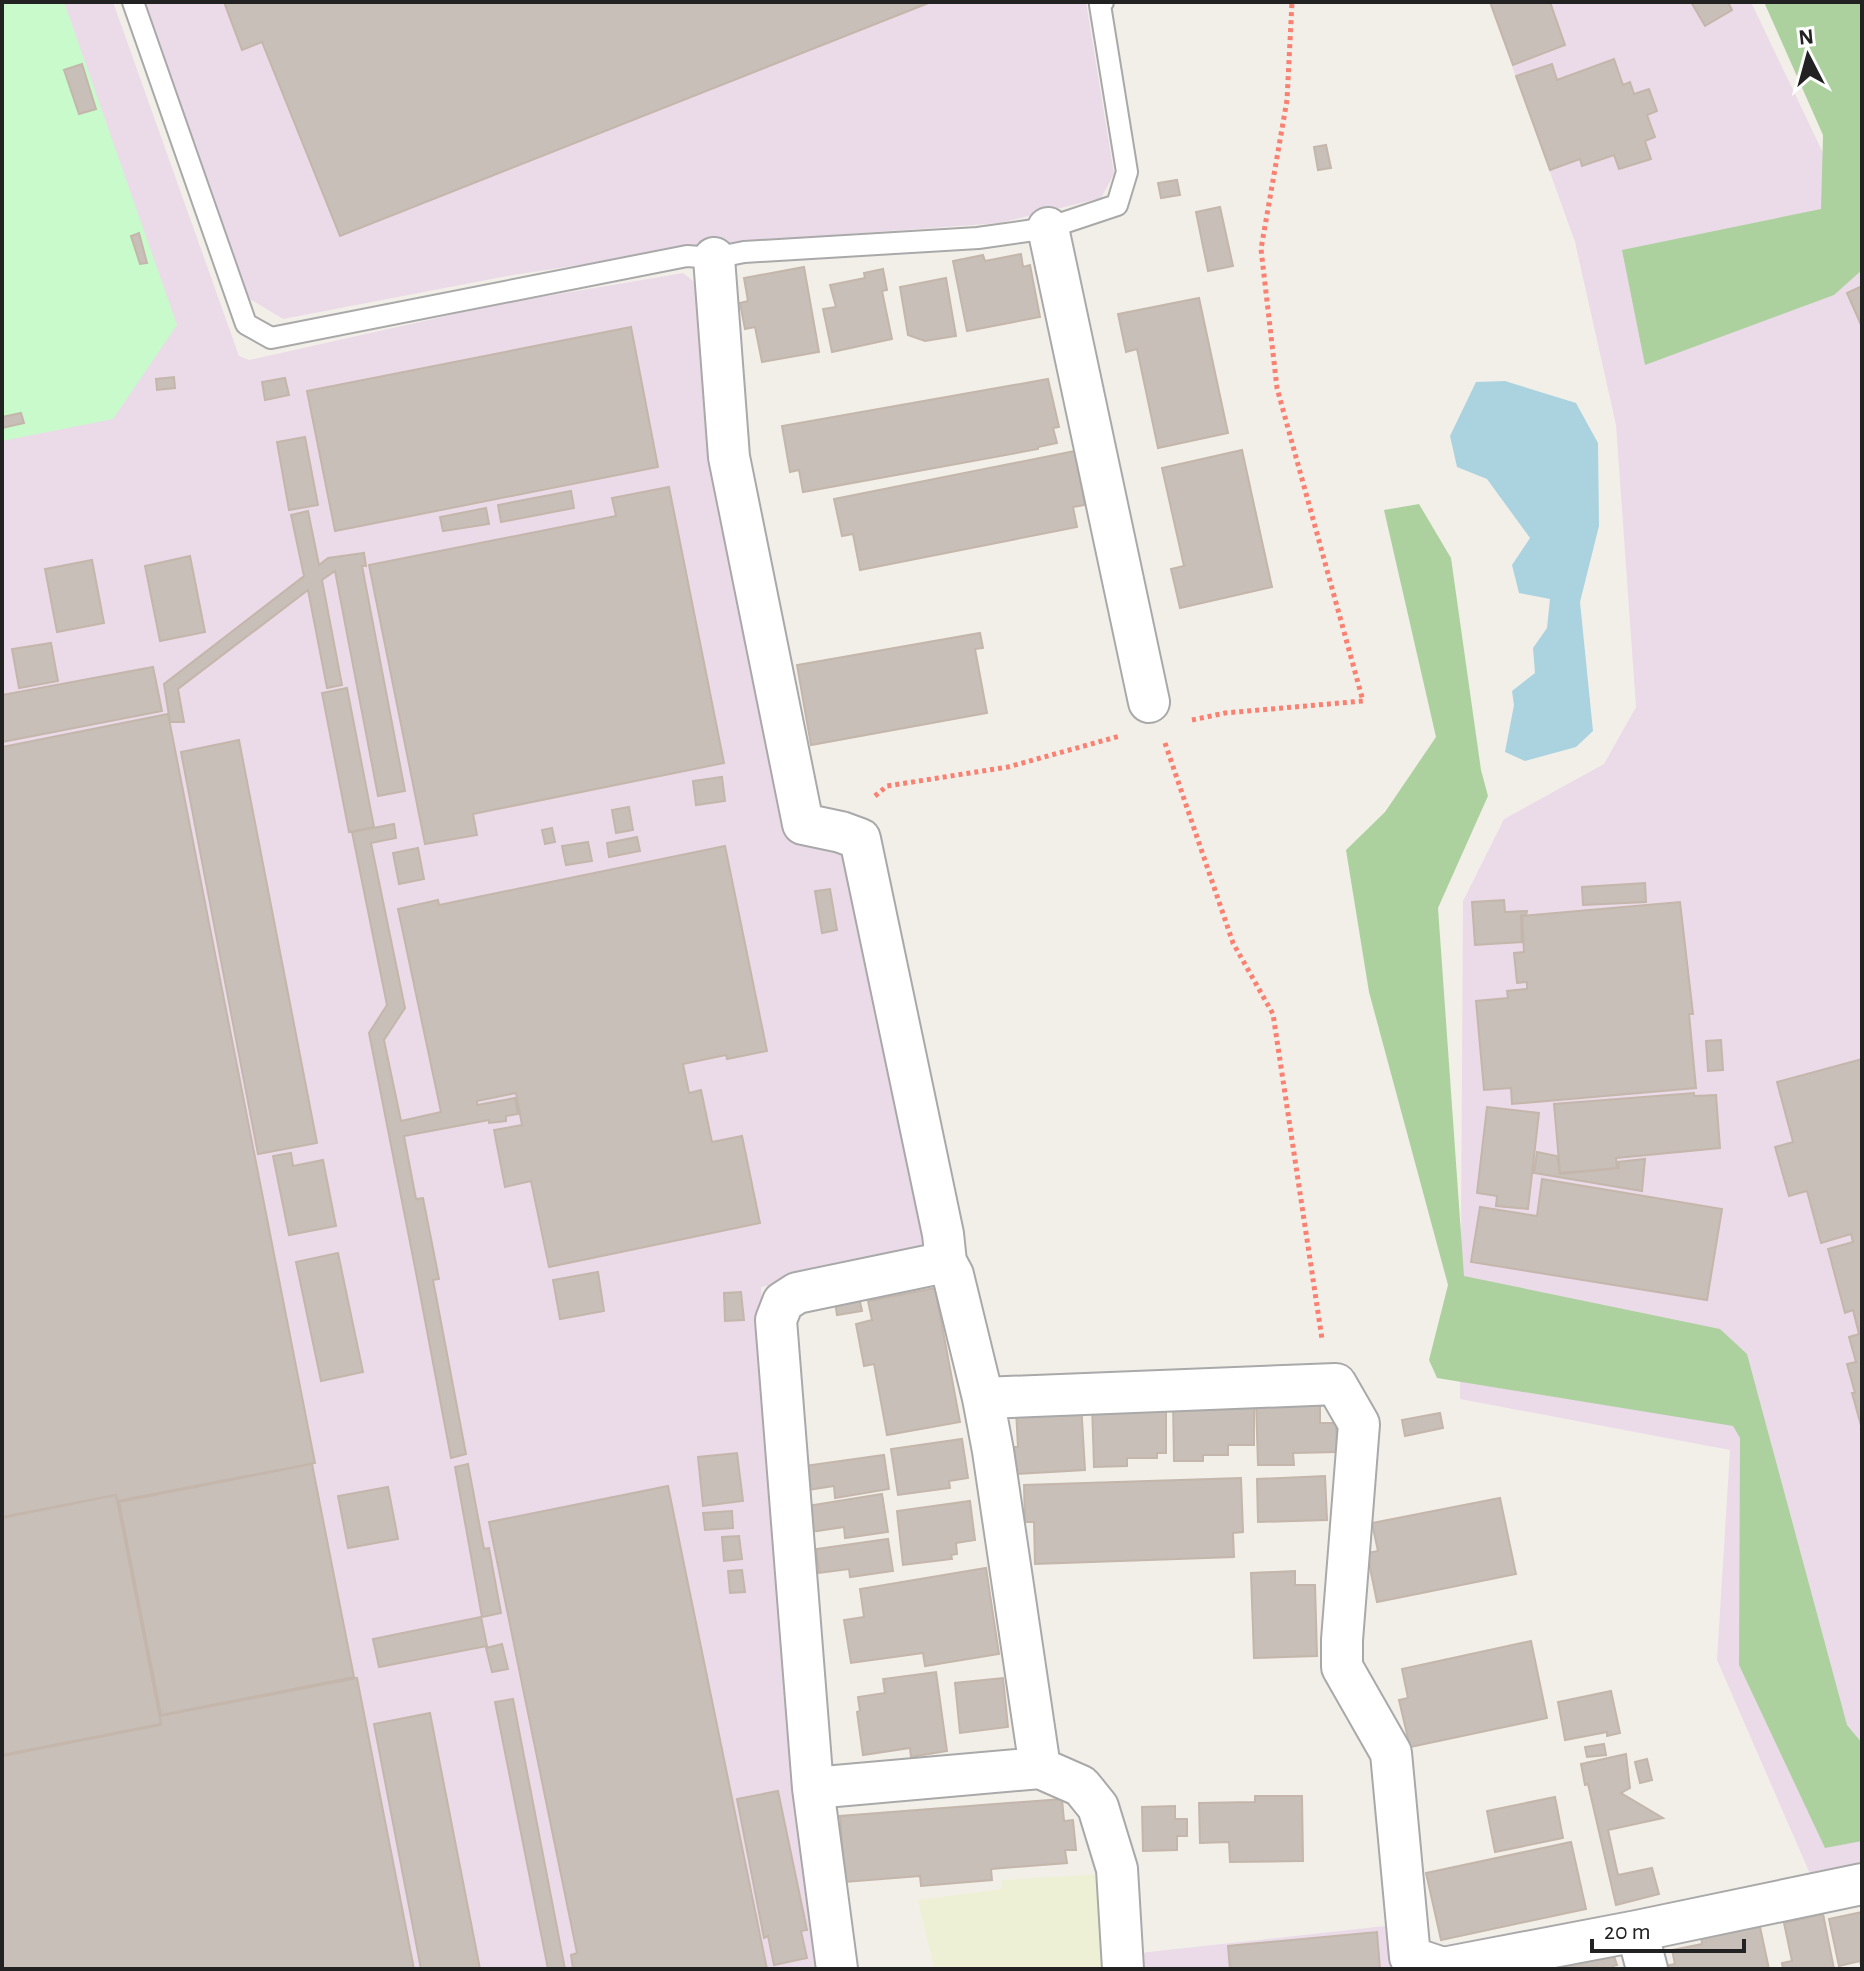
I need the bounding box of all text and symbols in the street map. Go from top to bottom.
north arrow [1768,16,1848,96]
text: N [1797,25,1815,49]
scale bar [1592,1903,1744,1953]
text: 20 m [1604,1920,1651,1944]

